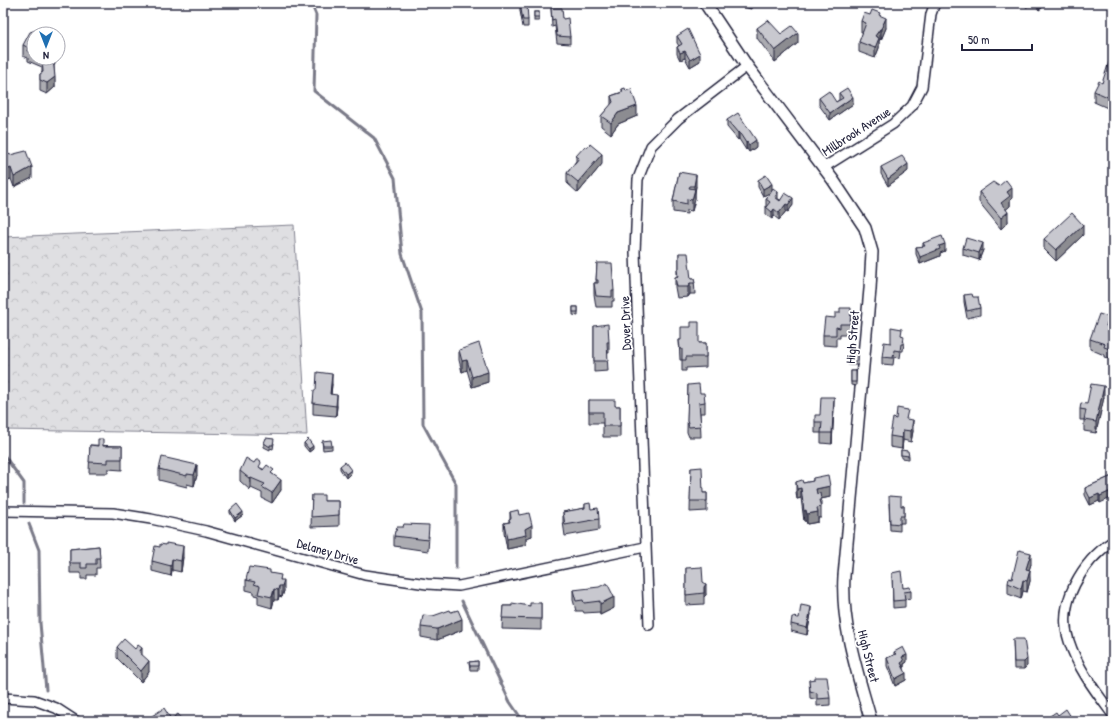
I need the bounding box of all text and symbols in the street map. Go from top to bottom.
north arrow [26,26,66,66]
scale bar [962,26,1032,52]
text: 50 m [968,31,989,48]
text: N [43,49,49,63]
street label: Millbrook Avenue [818,102,894,160]
street label: Dover Drive [615,296,635,350]
street label: High Street [841,309,863,364]
street label: Delaney Drive [295,534,361,568]
street label: High Street [854,628,884,685]

